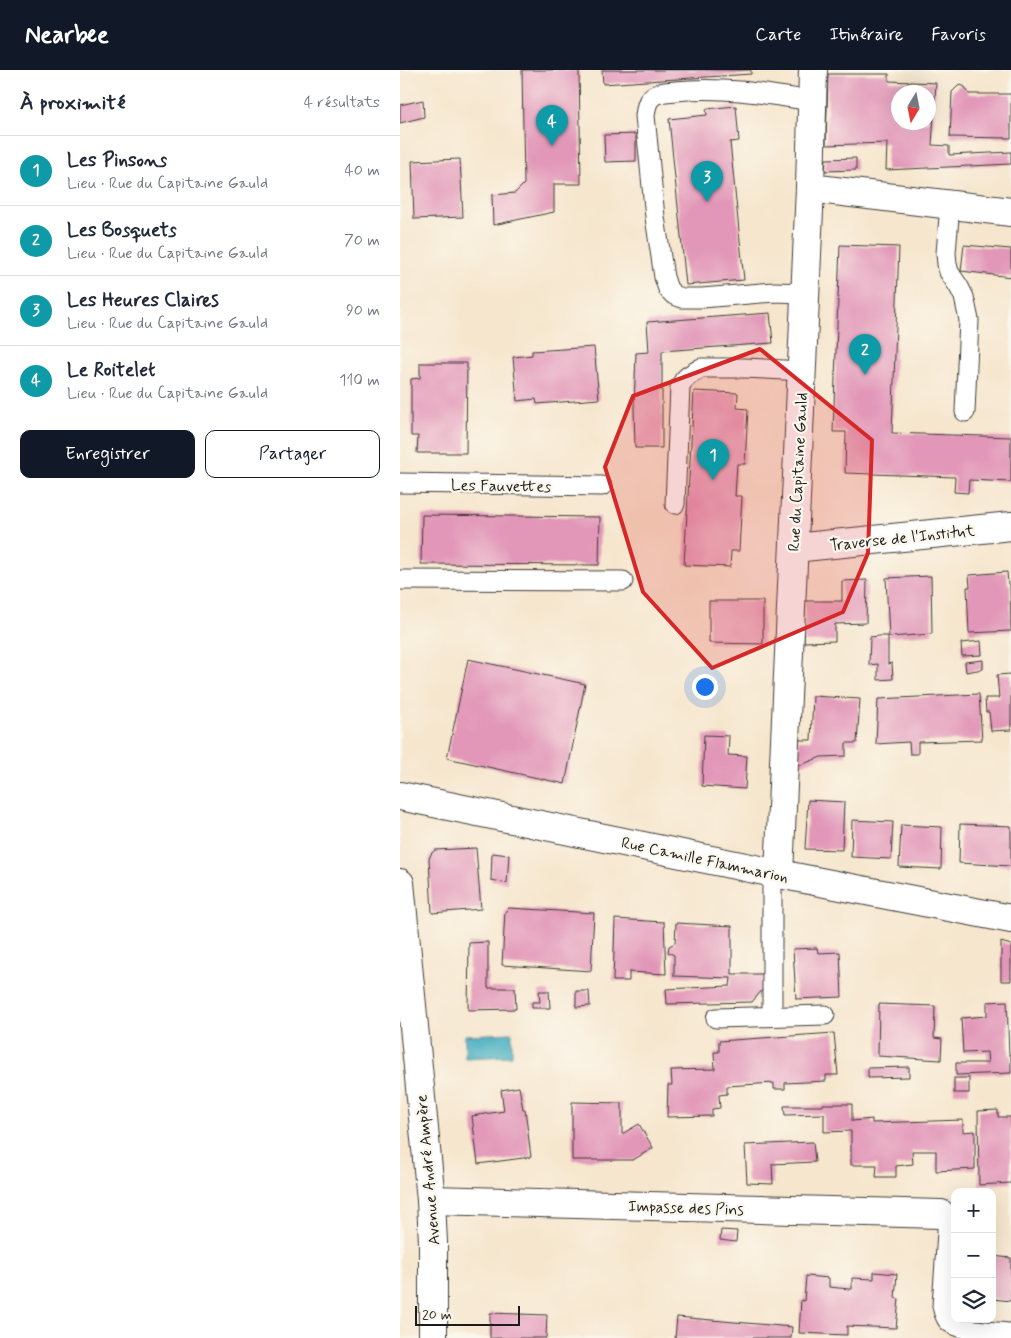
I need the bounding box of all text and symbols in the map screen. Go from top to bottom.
text: Nearbee [25,20,109,51]
text: Carte [755,23,801,47]
text: Itinéraire [829,23,903,47]
text: Favoris [931,23,986,47]
north arrow [891,85,936,130]
text: À proximité [20,89,126,117]
text: 4 résultats [304,92,380,113]
pin: 4 [536,105,568,146]
text: Les Pinsons [67,148,167,173]
text: 1 [32,160,40,181]
text: 40 m [344,160,380,181]
pin: 3 [691,161,723,202]
text: Lieu · Rue du Capitaine Gauld [67,173,268,194]
text: Les Bosquets [67,218,177,243]
text: 2 [32,230,40,251]
text: 70 m [344,230,380,251]
text: Lieu · Rue du Capitaine Gauld [67,243,268,264]
text: Les Heures Claires [67,288,219,313]
text: 3 [32,300,40,321]
text: 90 m [346,300,380,321]
text: Lieu · Rue du Capitaine Gauld [67,313,268,334]
pin: 2 [849,334,881,375]
text: Le Roitelet [67,358,155,383]
text: 4 [31,370,41,391]
text: 110 m [339,370,380,391]
text: Lieu · Rue du Capitaine Gauld [67,383,268,404]
street label: Rue du Capitaine Gauld [784,392,813,552]
button: Enregistrer [20,430,195,478]
button: Partager [205,430,380,478]
pin: 1 [697,439,729,480]
street label: Les Fauvettes [451,475,551,498]
street label: Traverse de l'Institut [829,520,976,557]
your location [692,674,718,700]
street label: Rue Camille Flammarion [619,832,790,888]
street label: Avenue André Ampère [411,1094,446,1246]
map controls [951,1188,996,1323]
button: + [951,1188,996,1233]
street label: Impasse des Pins [628,1196,744,1221]
button: − [951,1233,996,1278]
button: layers [951,1278,996,1323]
scale bar [415,1303,520,1326]
text: 20 m [422,1306,452,1324]

